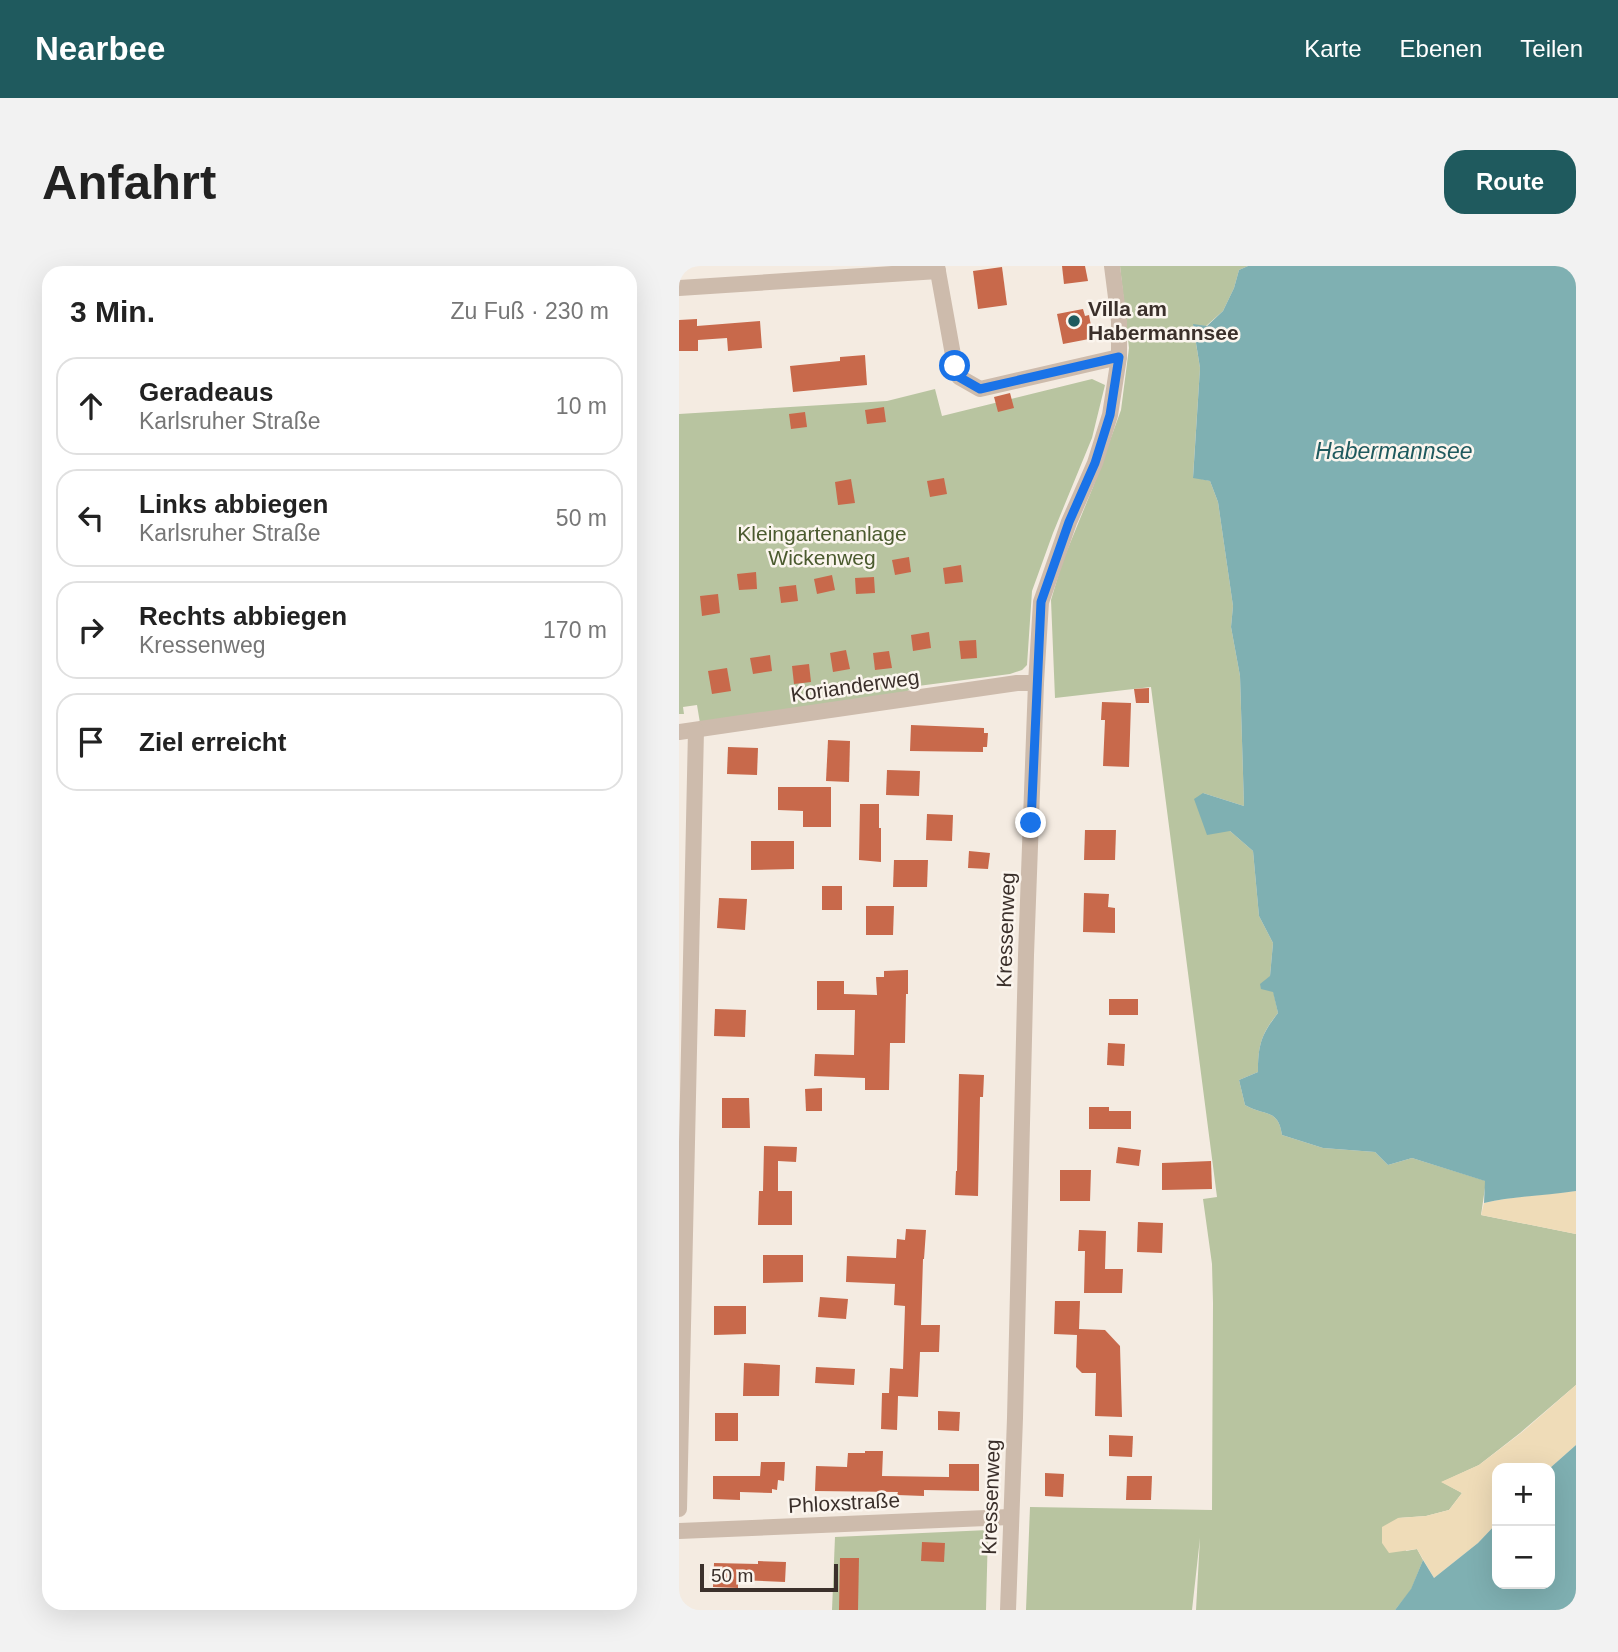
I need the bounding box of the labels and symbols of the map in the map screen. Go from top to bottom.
place label: Villa am Habermannsee [1088,297,1239,344]
marker: Villa am Habermannsee [1066,313,1082,329]
route start [939,350,970,381]
water label: Habermannsee [1315,438,1473,464]
park label: Kleingartenanlage Wickenweg [737,522,907,569]
street label: Korianderweg [789,665,921,706]
route end [1015,807,1046,838]
street label: Kressenweg [992,872,1019,988]
street label: Kressenweg [977,1439,1004,1555]
street label: Phloxstraße [787,1488,901,1517]
scale bar [700,1561,838,1593]

